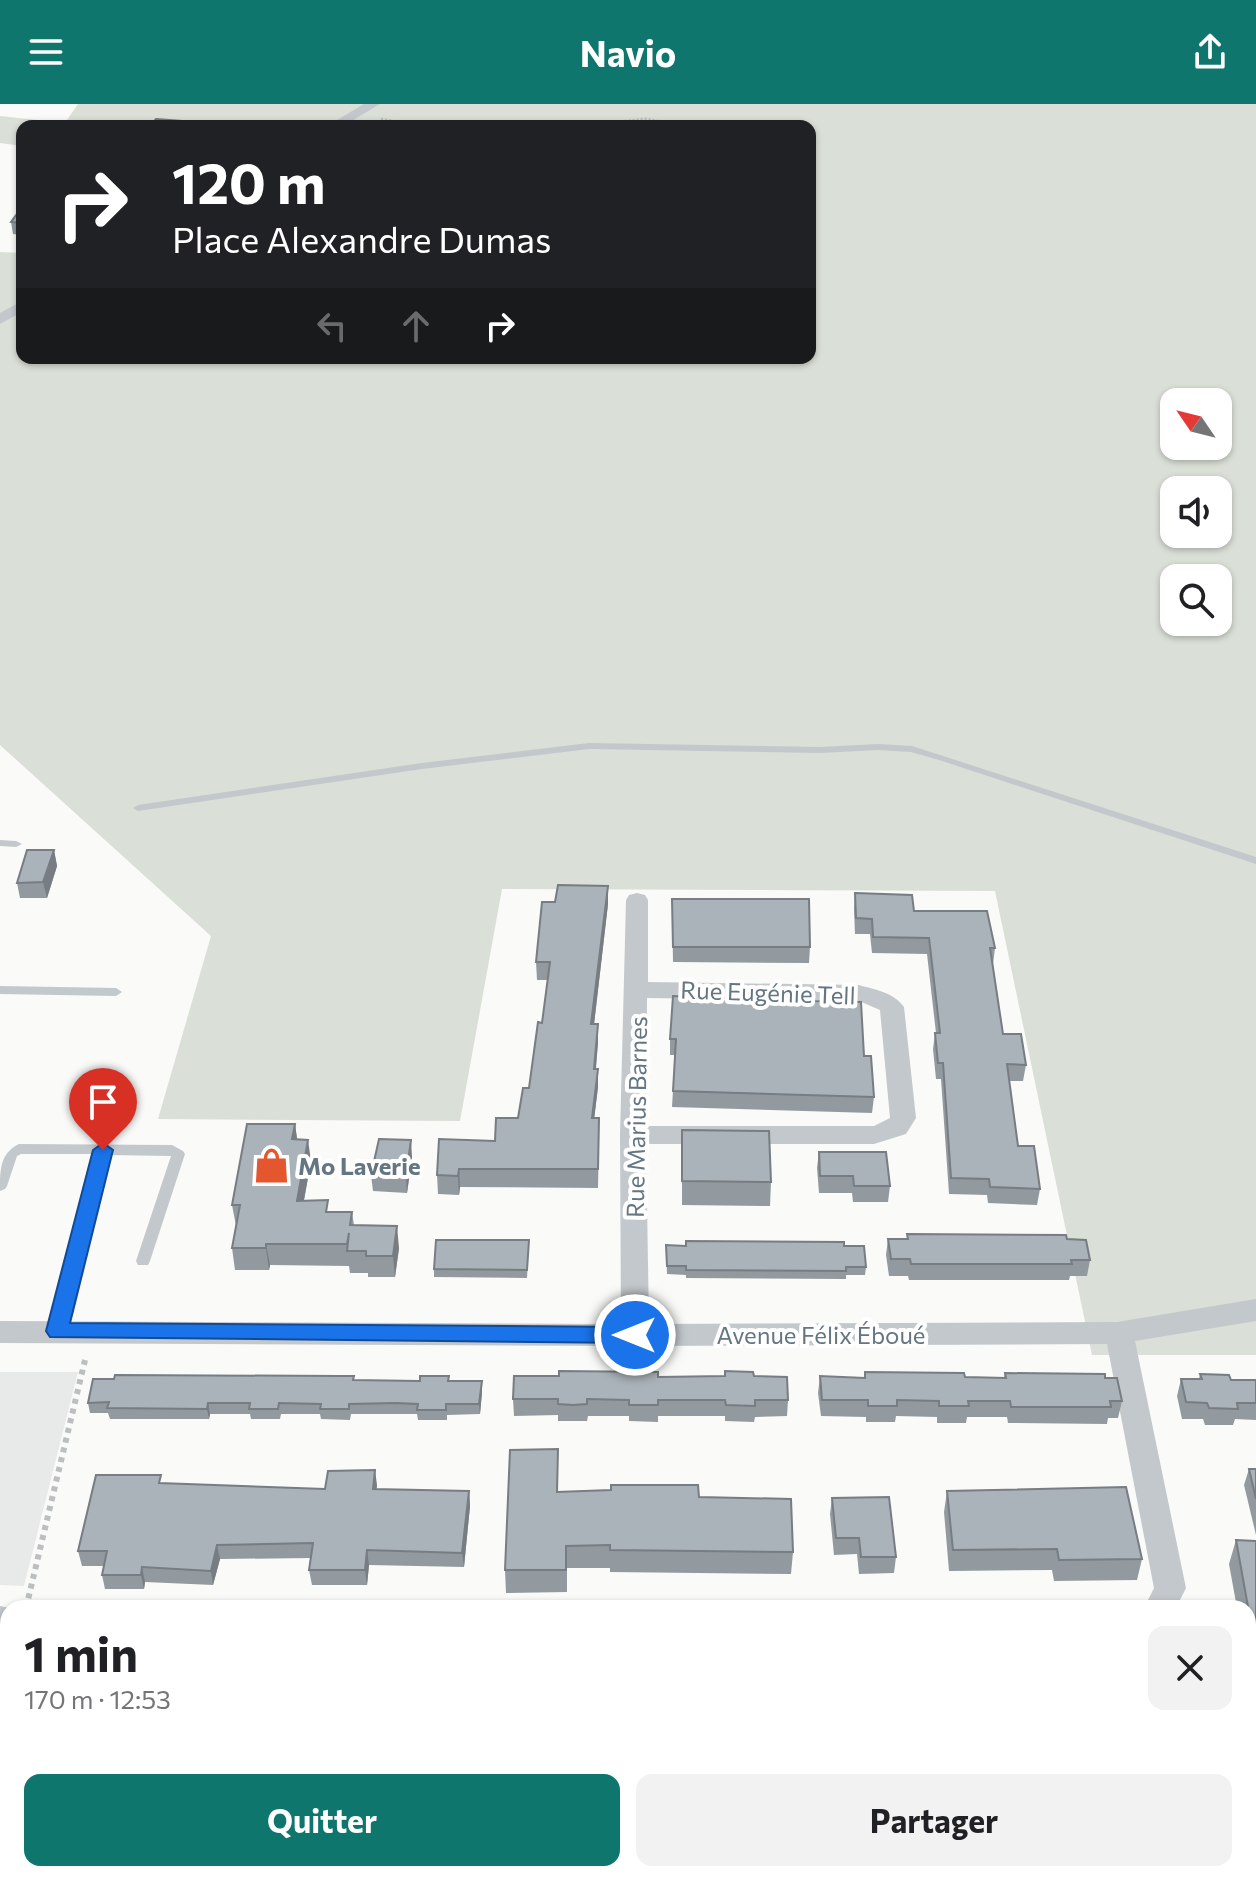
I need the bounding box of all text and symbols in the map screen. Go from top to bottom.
icon: menu [24,30,68,74]
text: Navio [580,30,676,74]
icon: share [1188,30,1232,74]
text: 120 m [172,147,326,216]
icon: right [40,152,144,256]
text: Place Alexandre Dumas [172,216,552,260]
icon: left [310,304,354,348]
icon: ahead [394,304,438,348]
icon: right [478,304,522,348]
north arrow [1160,388,1232,460]
map controls [1160,388,1232,636]
button: sound [1160,476,1232,548]
button: search [1160,564,1232,636]
street label: Rue Eugénie Tell [680,974,856,1010]
street label: Rue Marius Barnes [620,1016,652,1218]
pin [69,1068,137,1150]
icon: arrive [81,1080,125,1124]
shop icon: Mo Laverie [253,1146,291,1184]
place label: Mo Laverie [298,1151,421,1180]
position arrow [593,1293,677,1377]
street label: Avenue Félix Éboué [717,1320,925,1349]
text: 1 min [24,1623,138,1682]
button: close [1148,1626,1232,1710]
text: 170 m · 12:53 [24,1683,171,1714]
button: Quitter [24,1774,620,1866]
button: Partager [636,1774,1232,1866]

